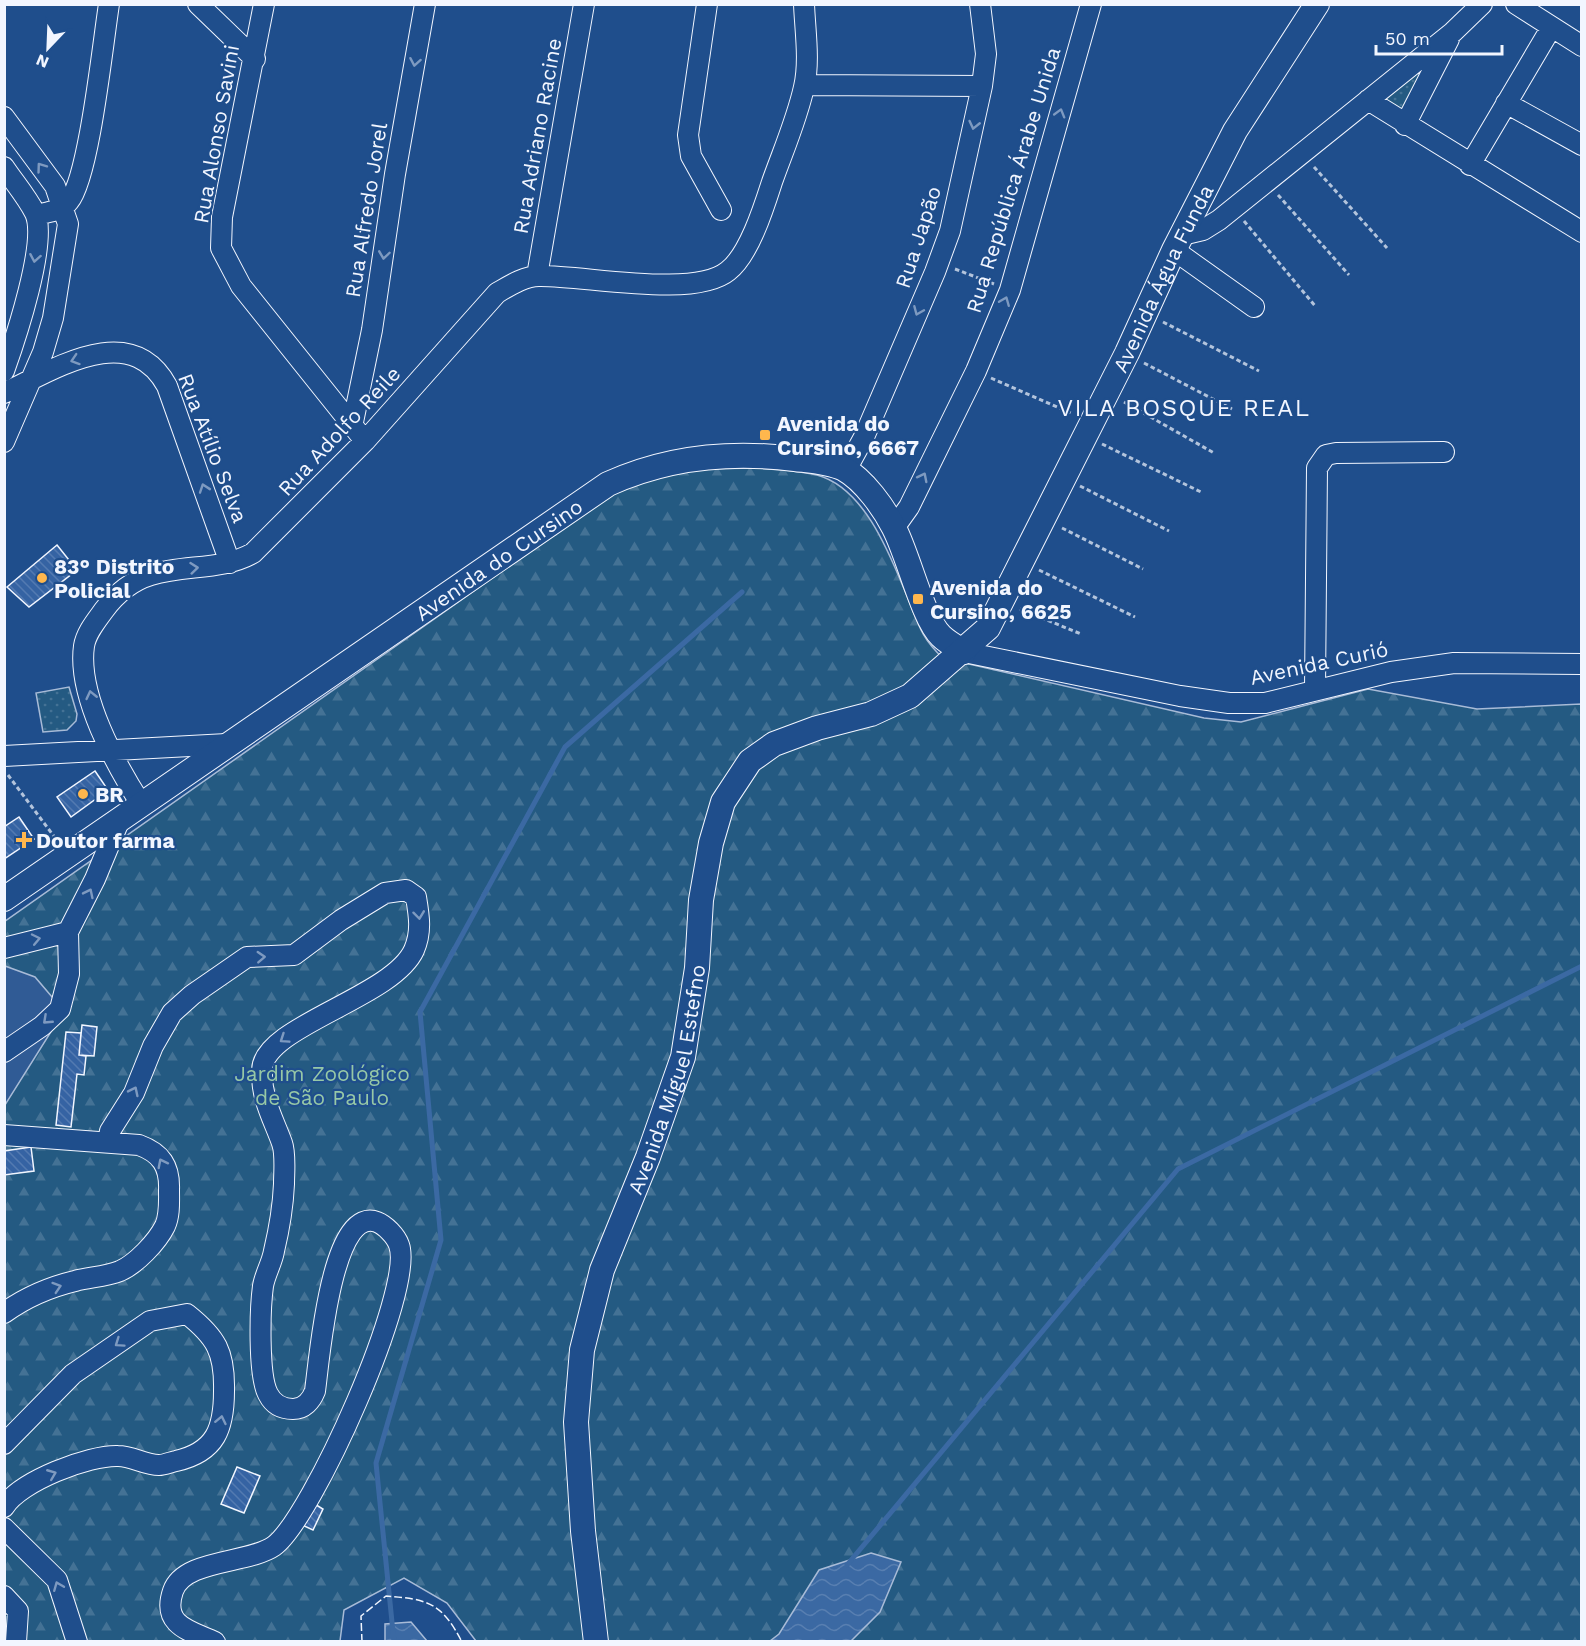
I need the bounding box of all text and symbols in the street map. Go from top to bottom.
north arrow [18,18,78,78]
scale bar [1376,18,1502,56]
text: 50 m [1385,28,1430,49]
street label: Rua Adriano Racine [507,36,567,236]
street label: Rua Alonso Savini [188,43,244,225]
street label: Rua República Árabe Unida [961,44,1065,316]
text: N [33,50,52,72]
one-way arrow [409,57,421,67]
one-way arrow [1053,108,1065,119]
one-way arrow [968,119,981,129]
street label: Rua Alfredo Jorel [340,120,392,299]
one-way arrow [37,163,48,174]
street label: Avenida Água Funda [1107,180,1218,376]
street label: Rua Japão [890,183,946,291]
one-way arrow [379,250,391,259]
one-way arrow [29,252,42,262]
one-way arrow [998,296,1010,307]
one-way arrow [913,305,925,316]
one-way arrow [70,352,81,365]
street label: Rua Adolfo Reile [273,361,405,501]
street label: Rua Atílio Selva [173,370,253,526]
district label: VILA BOSQUE REAL [1058,394,1310,422]
place label: Avenida do Cursino, 6667 [777,411,919,460]
marker: Avenida do Cursino, 6667 [758,428,772,442]
one-way arrow [916,473,928,484]
one-way arrow [198,483,211,494]
street label: Avenida do Cursino [410,493,587,625]
place label: 83° Distrito Policial [54,554,174,603]
one-way arrow [190,562,199,575]
marker: 83° Distrito Policial [35,571,49,585]
place label: Avenida do Cursino, 6625 [930,575,1071,624]
marker: Avenida do Cursino, 6625 [911,592,925,606]
street label: Avenida Curió [1248,636,1390,690]
one-way arrow [85,690,98,700]
place label: BR [95,782,124,807]
marker: BR [76,787,90,801]
place label: Doutor farma [36,828,175,853]
marker: Doutor farma [17,833,31,847]
one-way arrow [81,889,93,900]
one-way arrow [412,910,424,920]
one-way arrow [31,933,41,946]
one-way arrow [257,950,266,963]
street label: Avenida Miguel Estefno [622,963,710,1198]
one-way arrow [44,1013,55,1024]
one-way arrow [280,1031,290,1043]
park label: Jardim Zoológico de São Paulo [234,1061,410,1110]
one-way arrow [127,1087,139,1098]
one-way arrow [158,1159,169,1169]
one-way arrow [51,1282,62,1294]
one-way arrow [115,1336,126,1347]
one-way arrow [214,1415,227,1425]
one-way arrow [46,1469,57,1482]
one-way arrow [53,1582,65,1593]

